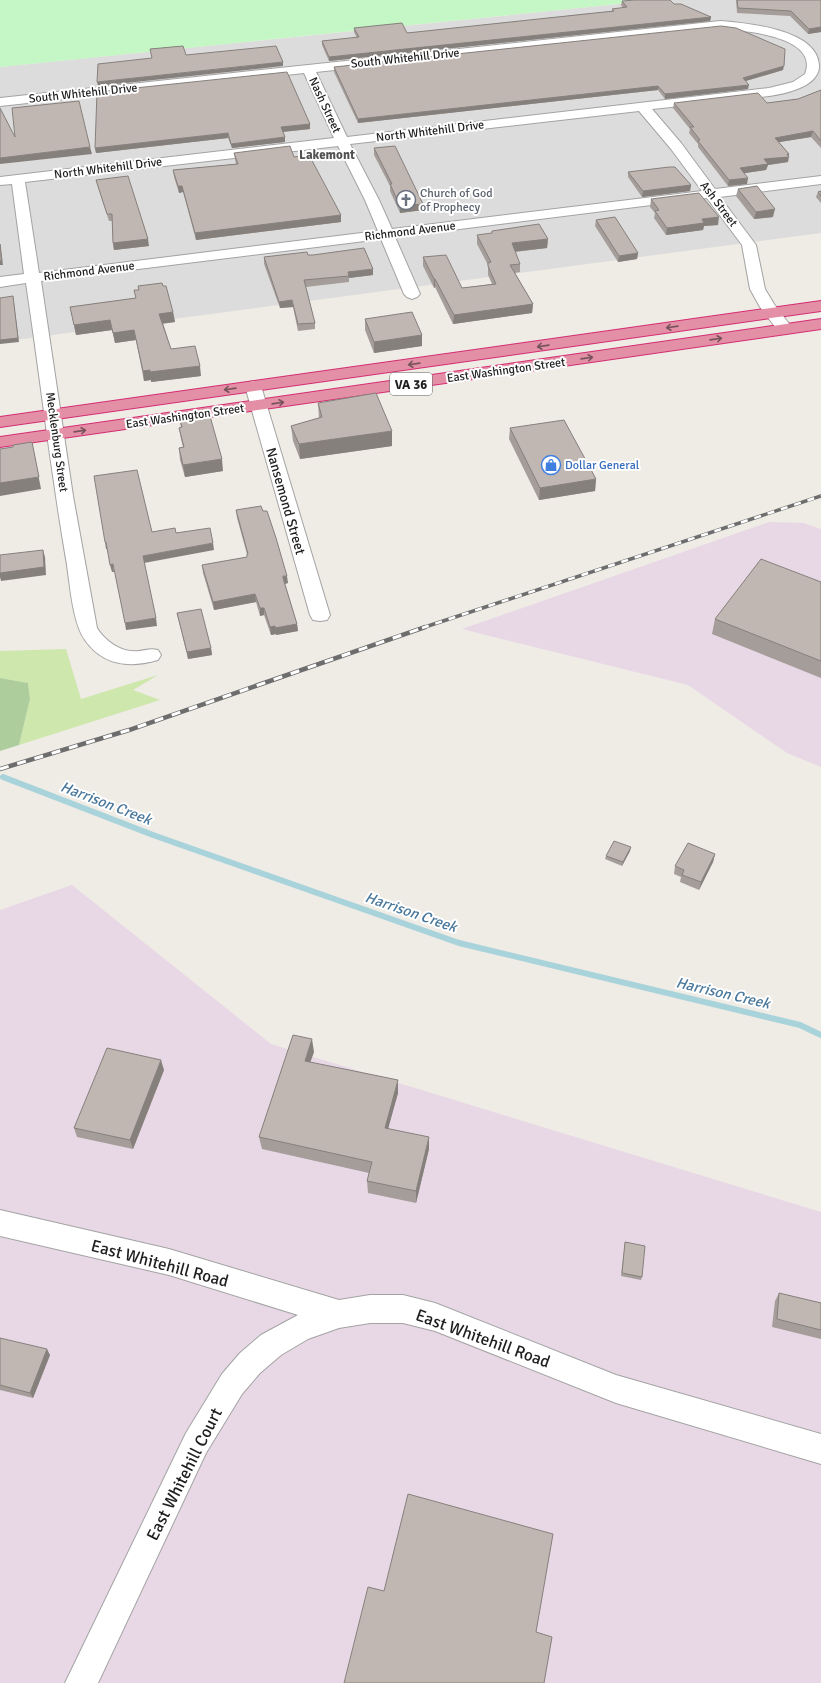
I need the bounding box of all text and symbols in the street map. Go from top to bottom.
street label: South Whitehill Drive [350,45,460,72]
street label: Nash Street [305,75,344,136]
street label: South Whitehill Drive [28,80,138,107]
street label: North Whitehill Drive [375,117,485,146]
district label: Lakemont [299,147,355,163]
street label: North Whitehill Drive [53,154,163,183]
street label: Ash Street [697,179,741,230]
place label: Church of God of Prophecy [420,186,493,215]
church icon: Church of God of Prophecy [395,189,417,211]
street label: Richmond Avenue [364,218,456,245]
street label: Richmond Avenue [43,258,135,285]
one-way arrow [665,323,678,331]
one-way arrow [709,335,722,343]
one-way arrow [537,342,550,349]
one-way arrow [580,354,593,362]
street label: East Washington Street [446,355,566,386]
one-way arrow [408,360,421,368]
road number: VA 36 [390,373,432,395]
one-way arrow [224,385,237,393]
street label: Mecklenburg Street [42,391,71,493]
one-way arrow [271,399,284,407]
street label: East Washington Street [125,401,245,432]
one-way arrow [73,427,86,435]
street label: Nansemond Street [262,446,309,557]
shop icon: Dollar General [540,454,562,476]
place label: Dollar General [565,458,640,473]
water label: Harrison Creek [58,777,155,829]
water label: Harrison Creek [363,888,461,937]
water label: Harrison Creek [674,973,773,1013]
street label: East Whitehill Road [89,1235,231,1292]
street label: East Whitehill Road [413,1304,553,1373]
street label: East Whitehill Court [142,1404,227,1544]

